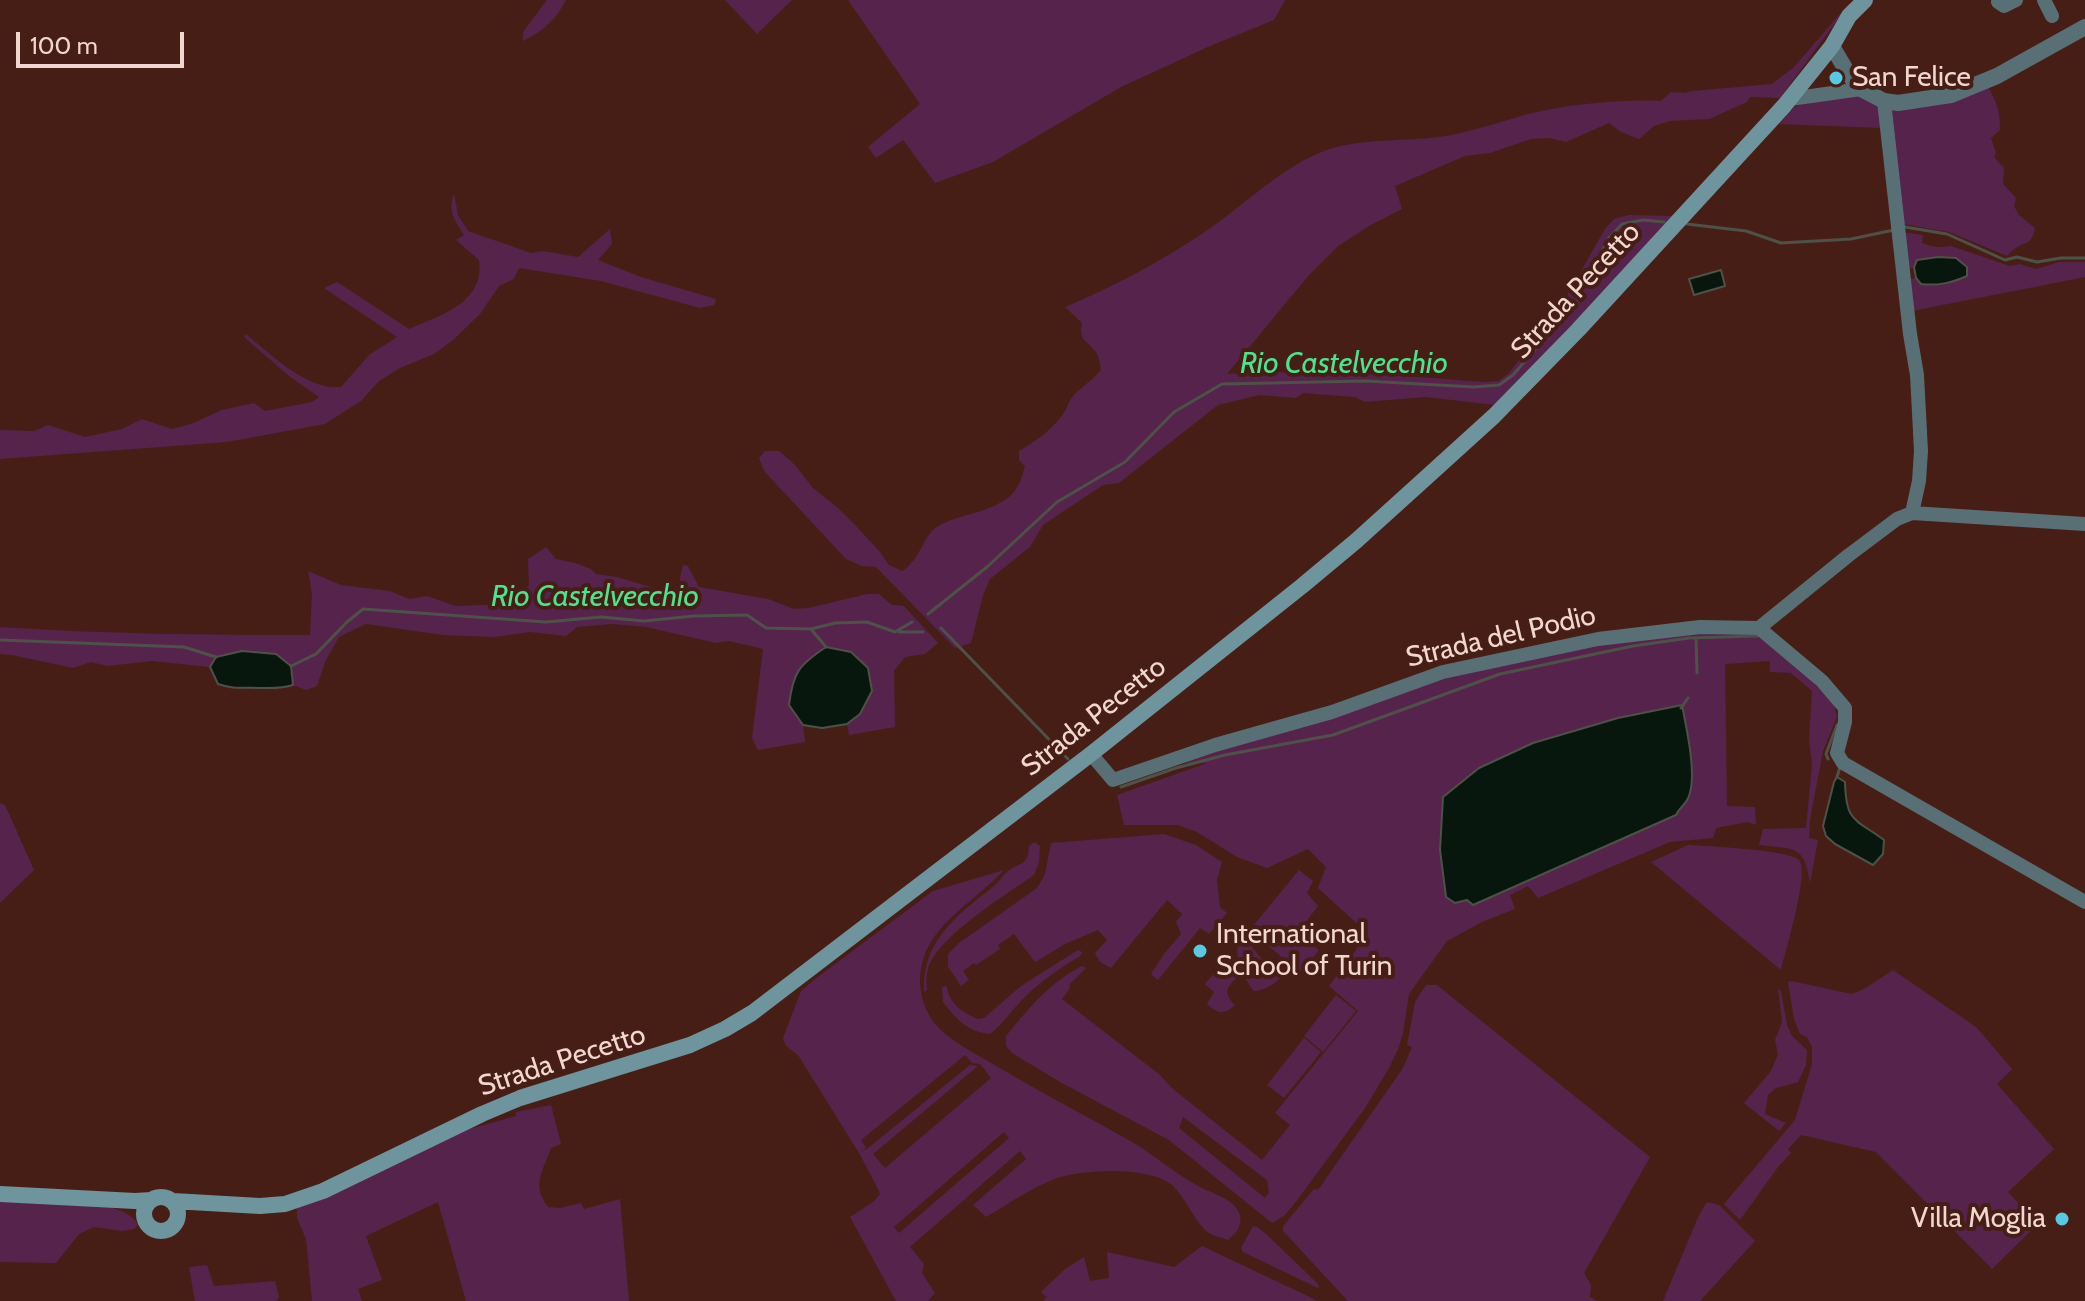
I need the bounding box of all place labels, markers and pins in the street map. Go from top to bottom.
place label: San Felice [1852,61,1971,95]
marker: San Felice [1827,69,1845,87]
place label: International School of Turin [1216,918,1392,984]
marker: International School of Turin [1191,942,1209,960]
place label: Villa Moglia [1911,1202,2046,1236]
marker: Villa Moglia [2053,1210,2071,1228]

